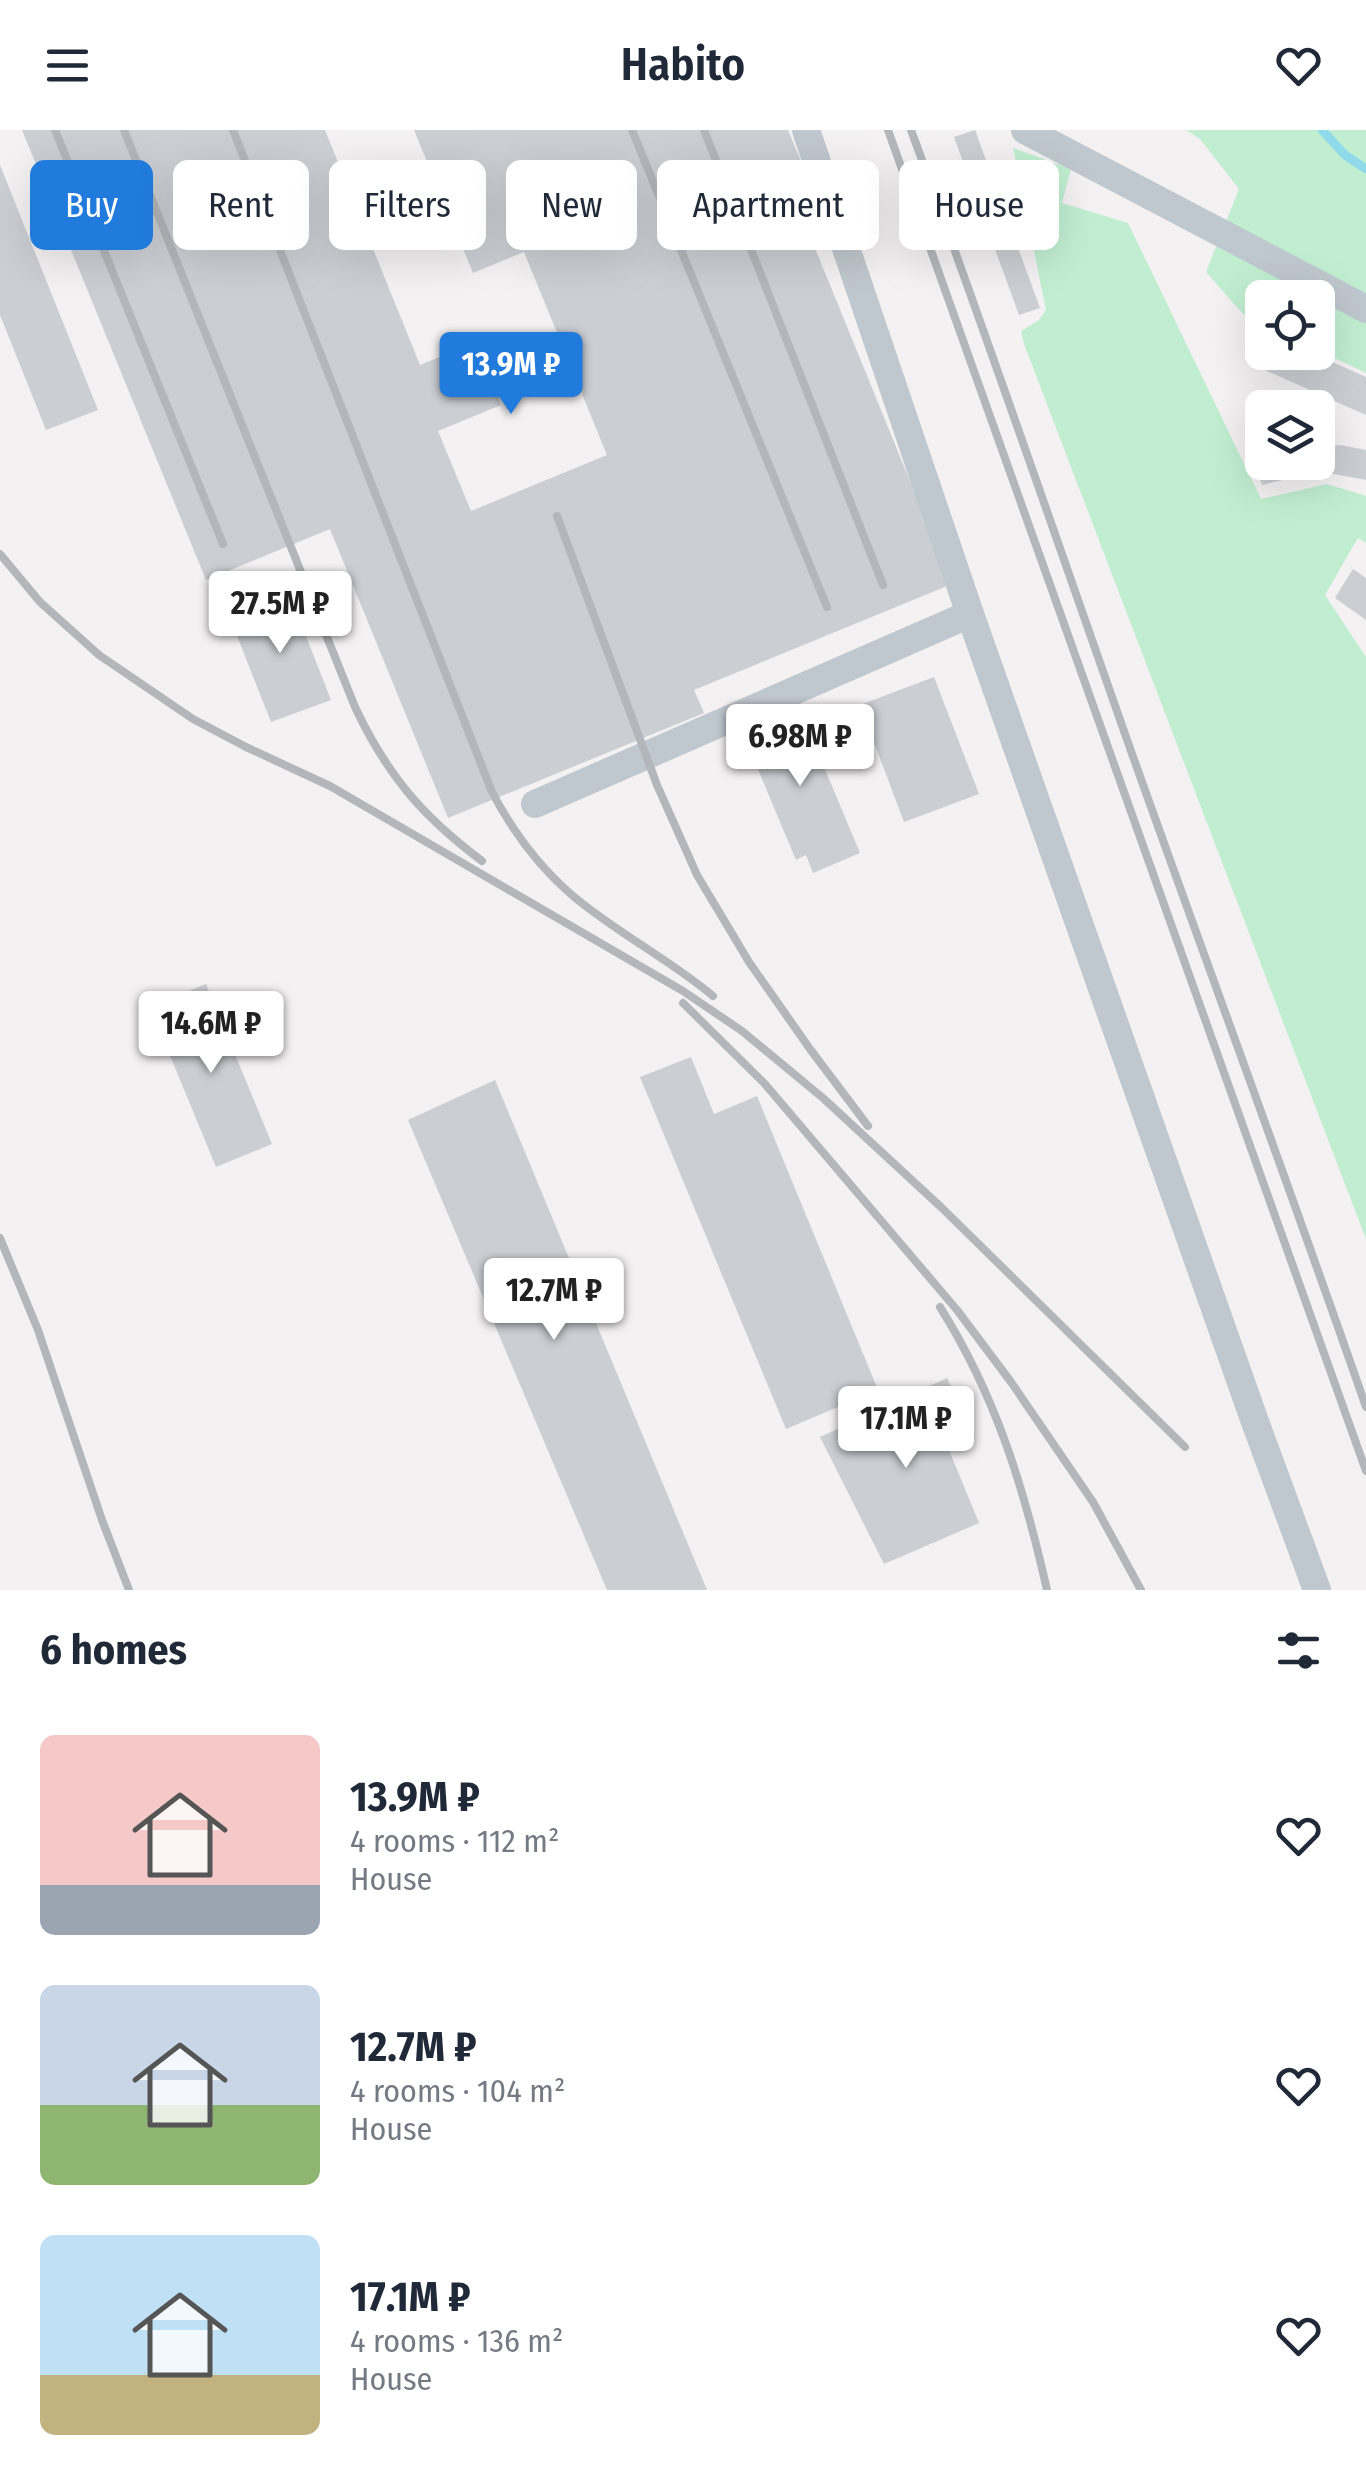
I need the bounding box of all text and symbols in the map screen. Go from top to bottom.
icon: menu [40,38,95,93]
text: Habito [621,38,745,92]
icon: heart [1271,38,1326,93]
chip: Buy [30,160,153,250]
chip: Rent [173,160,309,250]
chip: Filters [329,160,486,250]
chip: New [506,160,637,250]
chip: Apartment [657,160,879,250]
chip: House [899,160,1059,250]
map controls [1245,280,1335,480]
button: locate [1245,280,1335,370]
pin: 13.9M ₽ [419,332,603,417]
text: 13.9M ₽ [462,345,560,383]
button: layers [1245,390,1335,480]
pin: 27.5M ₽ [188,571,372,656]
text: 27.5M ₽ [231,584,329,622]
pin: 6.98M ₽ [708,704,892,789]
text: 6.98M ₽ [748,717,852,755]
pin: 14.6M ₽ [119,991,303,1076]
text: 14.6M ₽ [161,1004,261,1042]
pin: 12.7M ₽ [462,1258,646,1343]
text: 12.7M ₽ [506,1271,602,1309]
pin: 17.1M ₽ [814,1386,998,1471]
text: 17.1M ₽ [860,1399,952,1437]
icon: filters [1271,1623,1326,1678]
text: 6 homes [40,1625,187,1675]
text: 13.9M ₽ [350,1772,480,1822]
icon: home [120,1775,240,1895]
icon: heart [1271,1808,1326,1863]
text: 4 rooms · 112 m² [350,1822,559,1860]
text: House [350,1860,432,1898]
text: 12.7M ₽ [350,2022,476,2072]
icon: home [120,2025,240,2145]
icon: heart [1271,2058,1326,2113]
text: 4 rooms · 104 m² [350,2072,565,2110]
text: House [350,2110,432,2148]
text: 17.1M ₽ [350,2272,471,2322]
icon: home [120,2275,240,2395]
icon: heart [1271,2308,1326,2363]
text: 4 rooms · 136 m² [350,2322,563,2360]
text: House [350,2360,432,2398]

